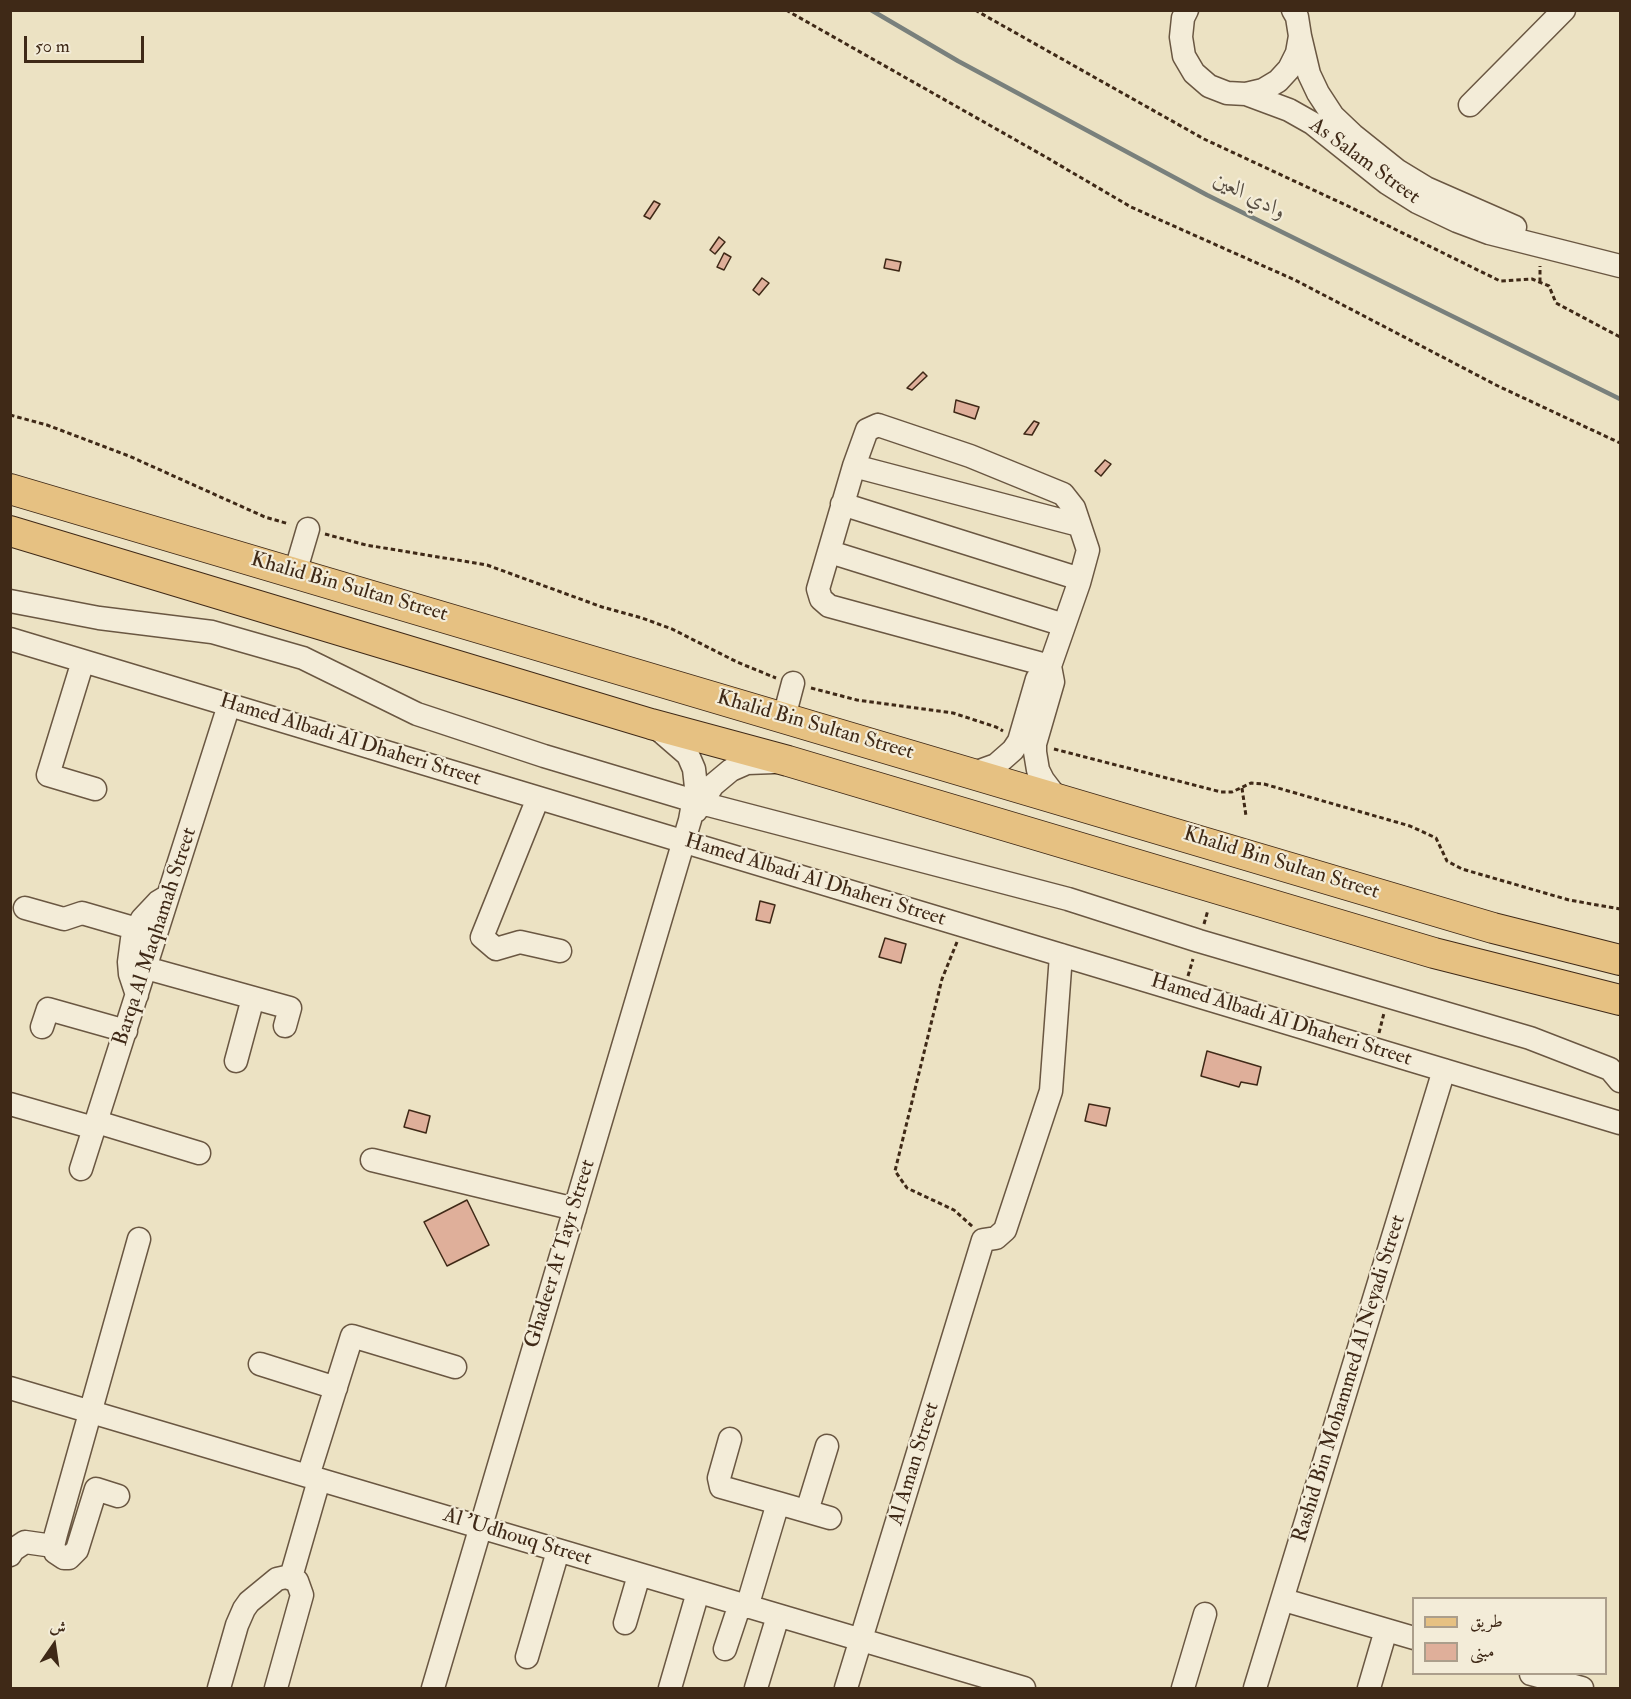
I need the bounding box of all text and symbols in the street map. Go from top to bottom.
scale bar [27,24,147,62]
text: 50 m [35,35,70,58]
street label: As Salam Street [1304,113,1424,211]
water label: وادي العين [1208,167,1290,227]
street label: Khalid Bin Sultan Street [248,548,450,628]
street label: Khalid Bin Sultan Street [714,686,916,766]
street label: Hamed Albadi Al Dhaheri Street [216,689,484,793]
street label: Khalid Bin Sultan Street [1180,822,1382,906]
street label: Barqa Al Maqhamah Street [109,825,203,1049]
street label: Hamed Albadi Al Dhaheri Street [681,829,949,933]
street label: Hamed Albadi Al Dhaheri Street [1147,969,1415,1073]
street label: Ghadeer At Tayr Street [520,1157,602,1351]
street label: Rashid Bin Mohammed Al Neyadi Street [1288,1212,1412,1546]
street label: Al Aman Street [884,1399,946,1529]
street label: Al 'Udhouq Street [440,1503,594,1573]
legend [1412,1597,1607,1675]
text: طريق [1470,1610,1503,1633]
north arrow [24,1615,84,1675]
text: ش [48,1616,68,1639]
text: مبنى [1470,1640,1495,1663]

